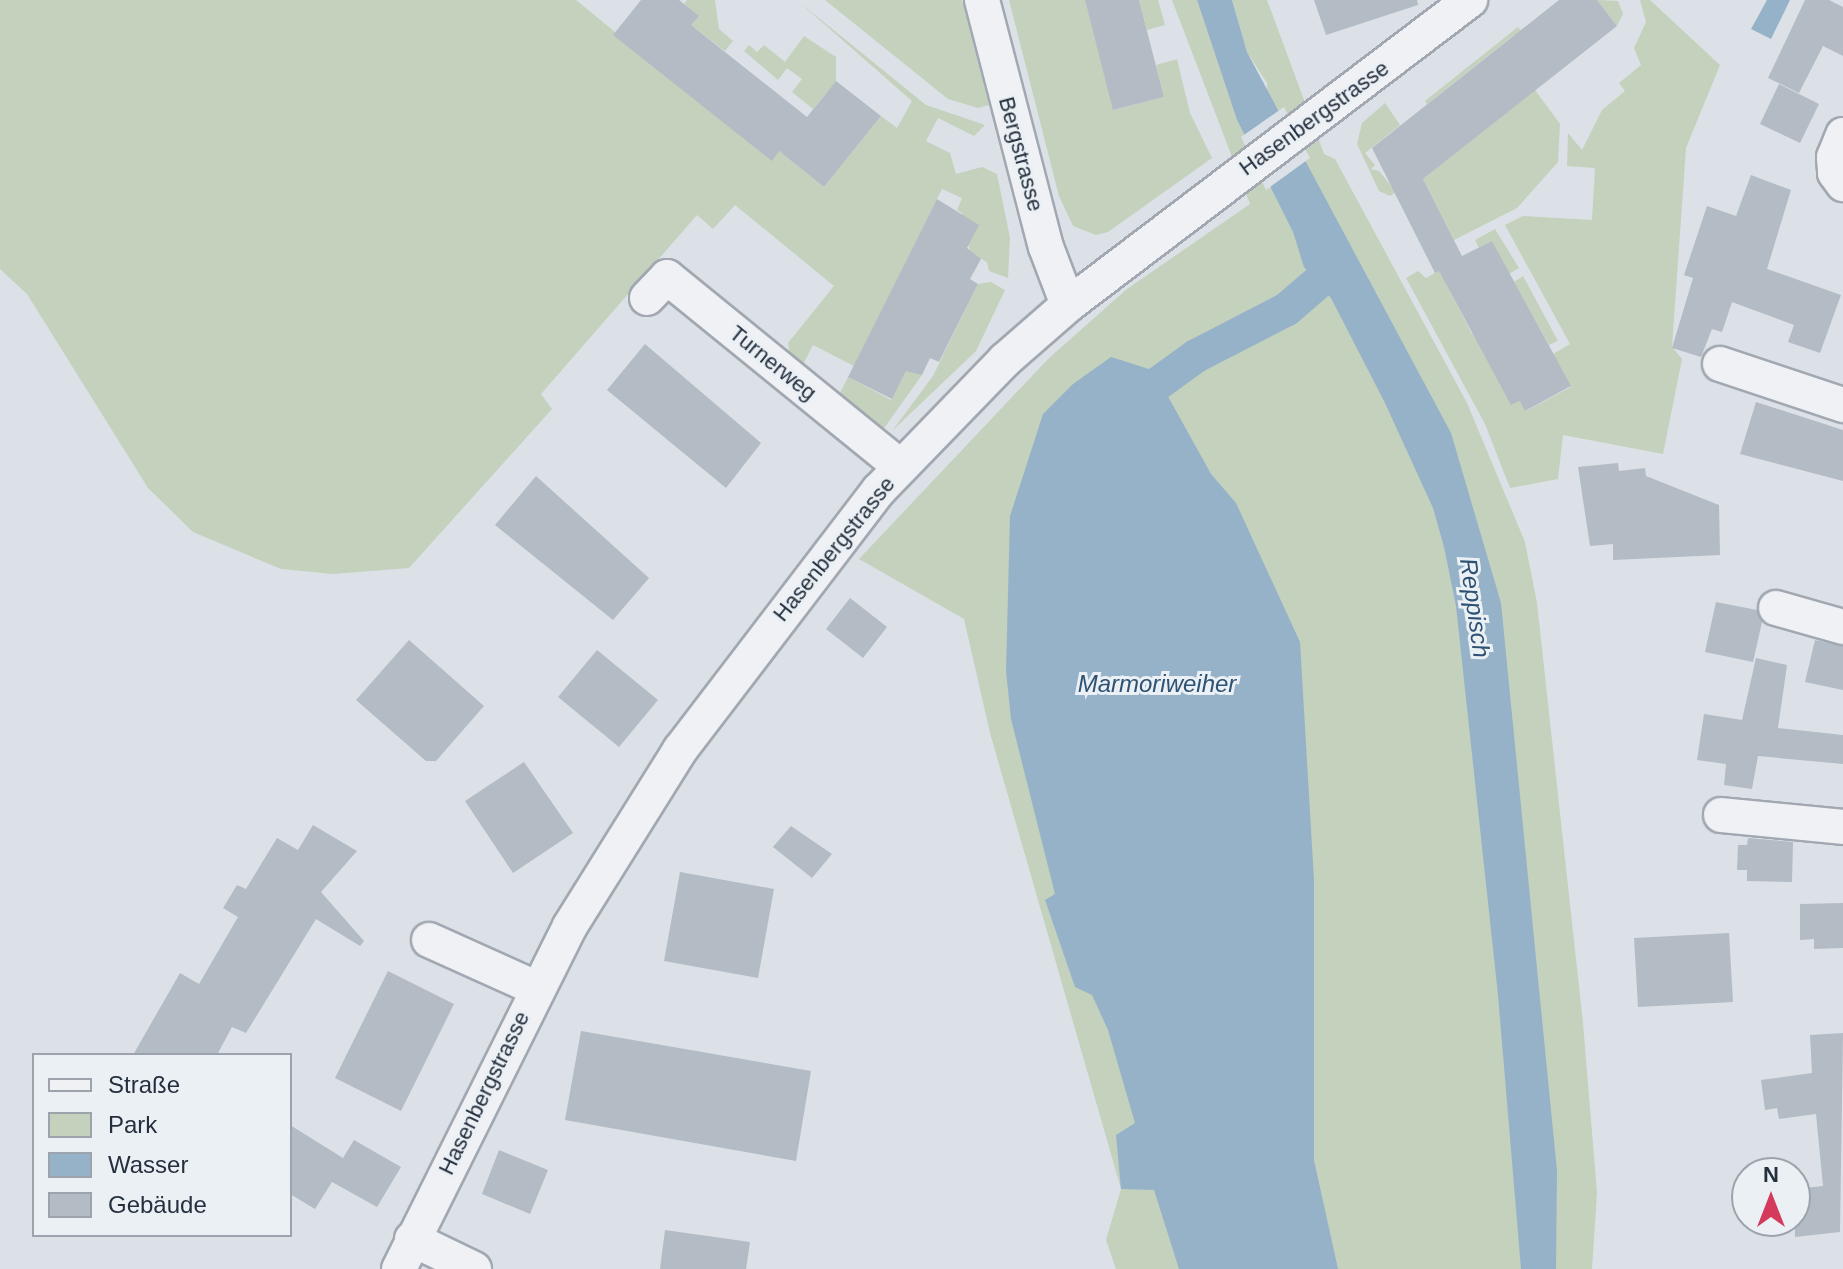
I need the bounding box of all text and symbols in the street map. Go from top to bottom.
street label: Hasenbergstrasse [1234,55,1394,181]
street label: Bergstrasse [993,94,1049,214]
street label: Turnerweg [724,320,822,406]
street label: Hasenbergstrasse [768,471,900,627]
water label: Reppisch [1454,556,1496,660]
water label: Marmoriweiher [1078,670,1236,698]
street label: Hasenbergstrasse [433,1007,535,1179]
legend [32,1053,292,1237]
text: Straße [108,1071,180,1098]
text: Park [108,1111,157,1138]
text: Wasser [108,1151,188,1178]
north arrow [1731,1157,1811,1237]
text: N [1763,1162,1779,1187]
text: Gebäude [108,1191,207,1218]

